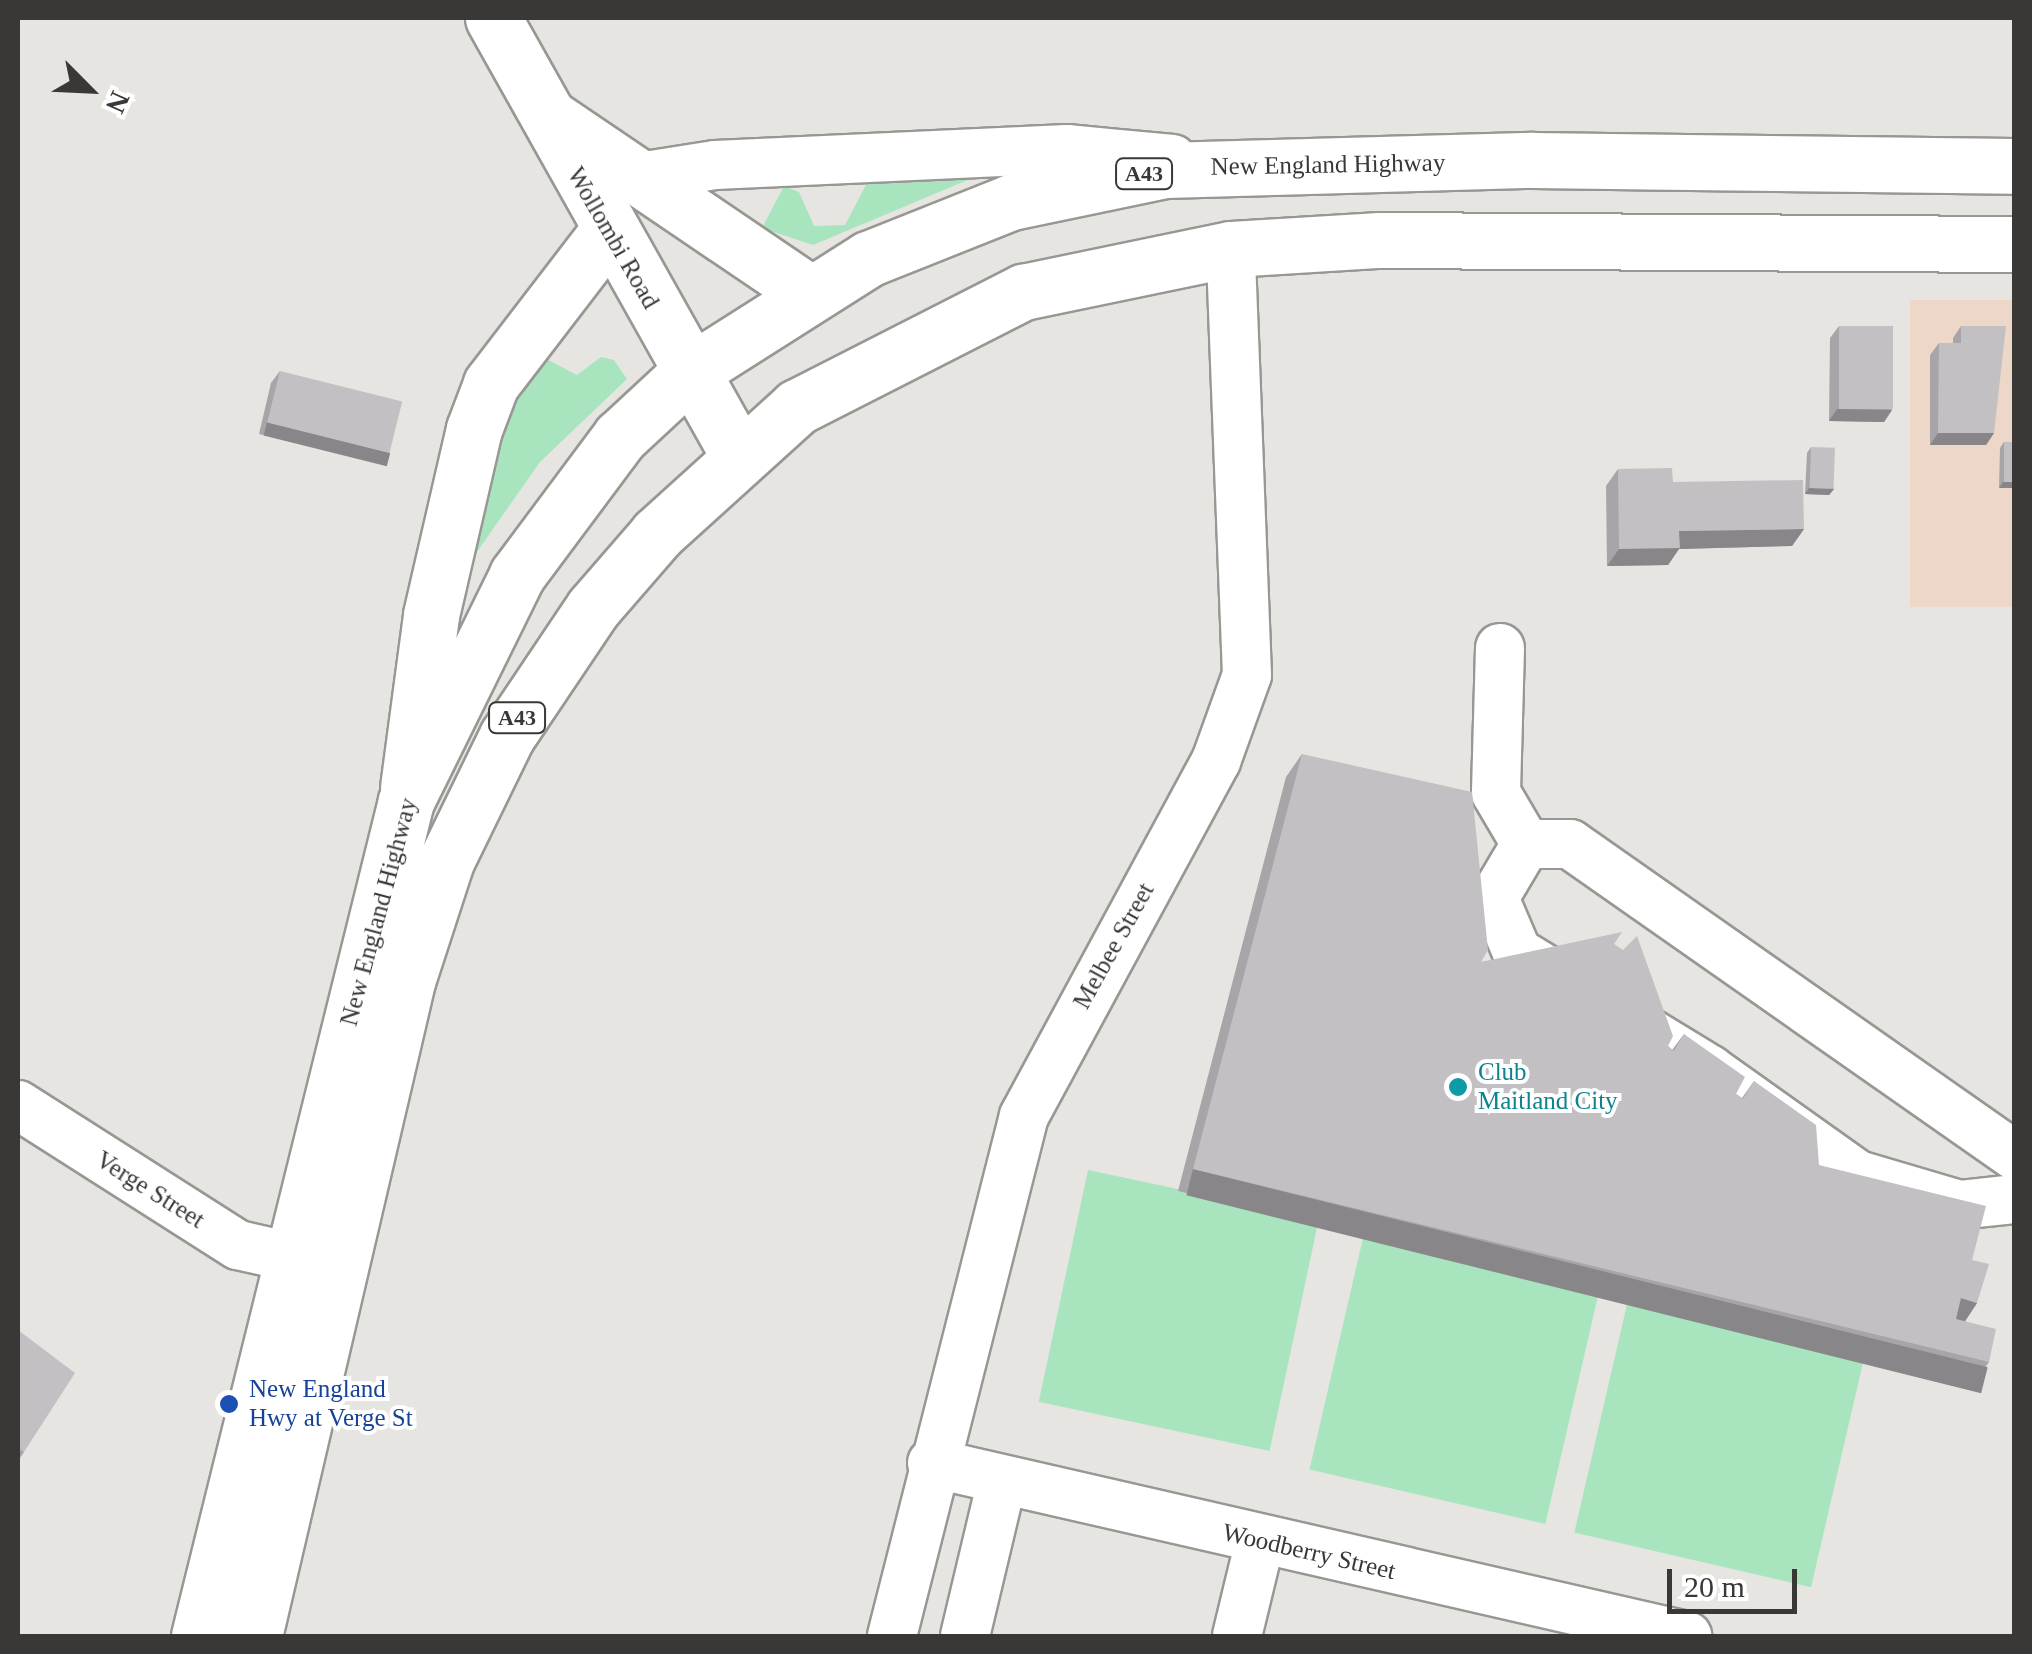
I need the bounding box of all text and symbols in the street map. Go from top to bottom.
north arrow [40,40,140,140]
text: N [100,87,136,118]
street label: New England Highway [1210,148,1446,182]
road number: A43 [1114,157,1174,191]
street label: Wollombi Road [560,162,666,314]
road number: A43 [487,701,547,735]
street label: New England Highway [334,795,424,1029]
street label: Melbee Street [1067,878,1161,1014]
place label: Club Maitland City [1478,1058,1618,1117]
marker: Club Maitland City [1447,1076,1469,1098]
street label: Verge Street [90,1145,210,1235]
place label: New England Hwy at Verge St [249,1375,413,1434]
marker: New England Hwy at Verge St [218,1393,240,1415]
street label: Woodberry Street [1220,1518,1398,1586]
scale bar [1672,1549,1802,1611]
text: 20 m [1684,1570,1745,1603]

